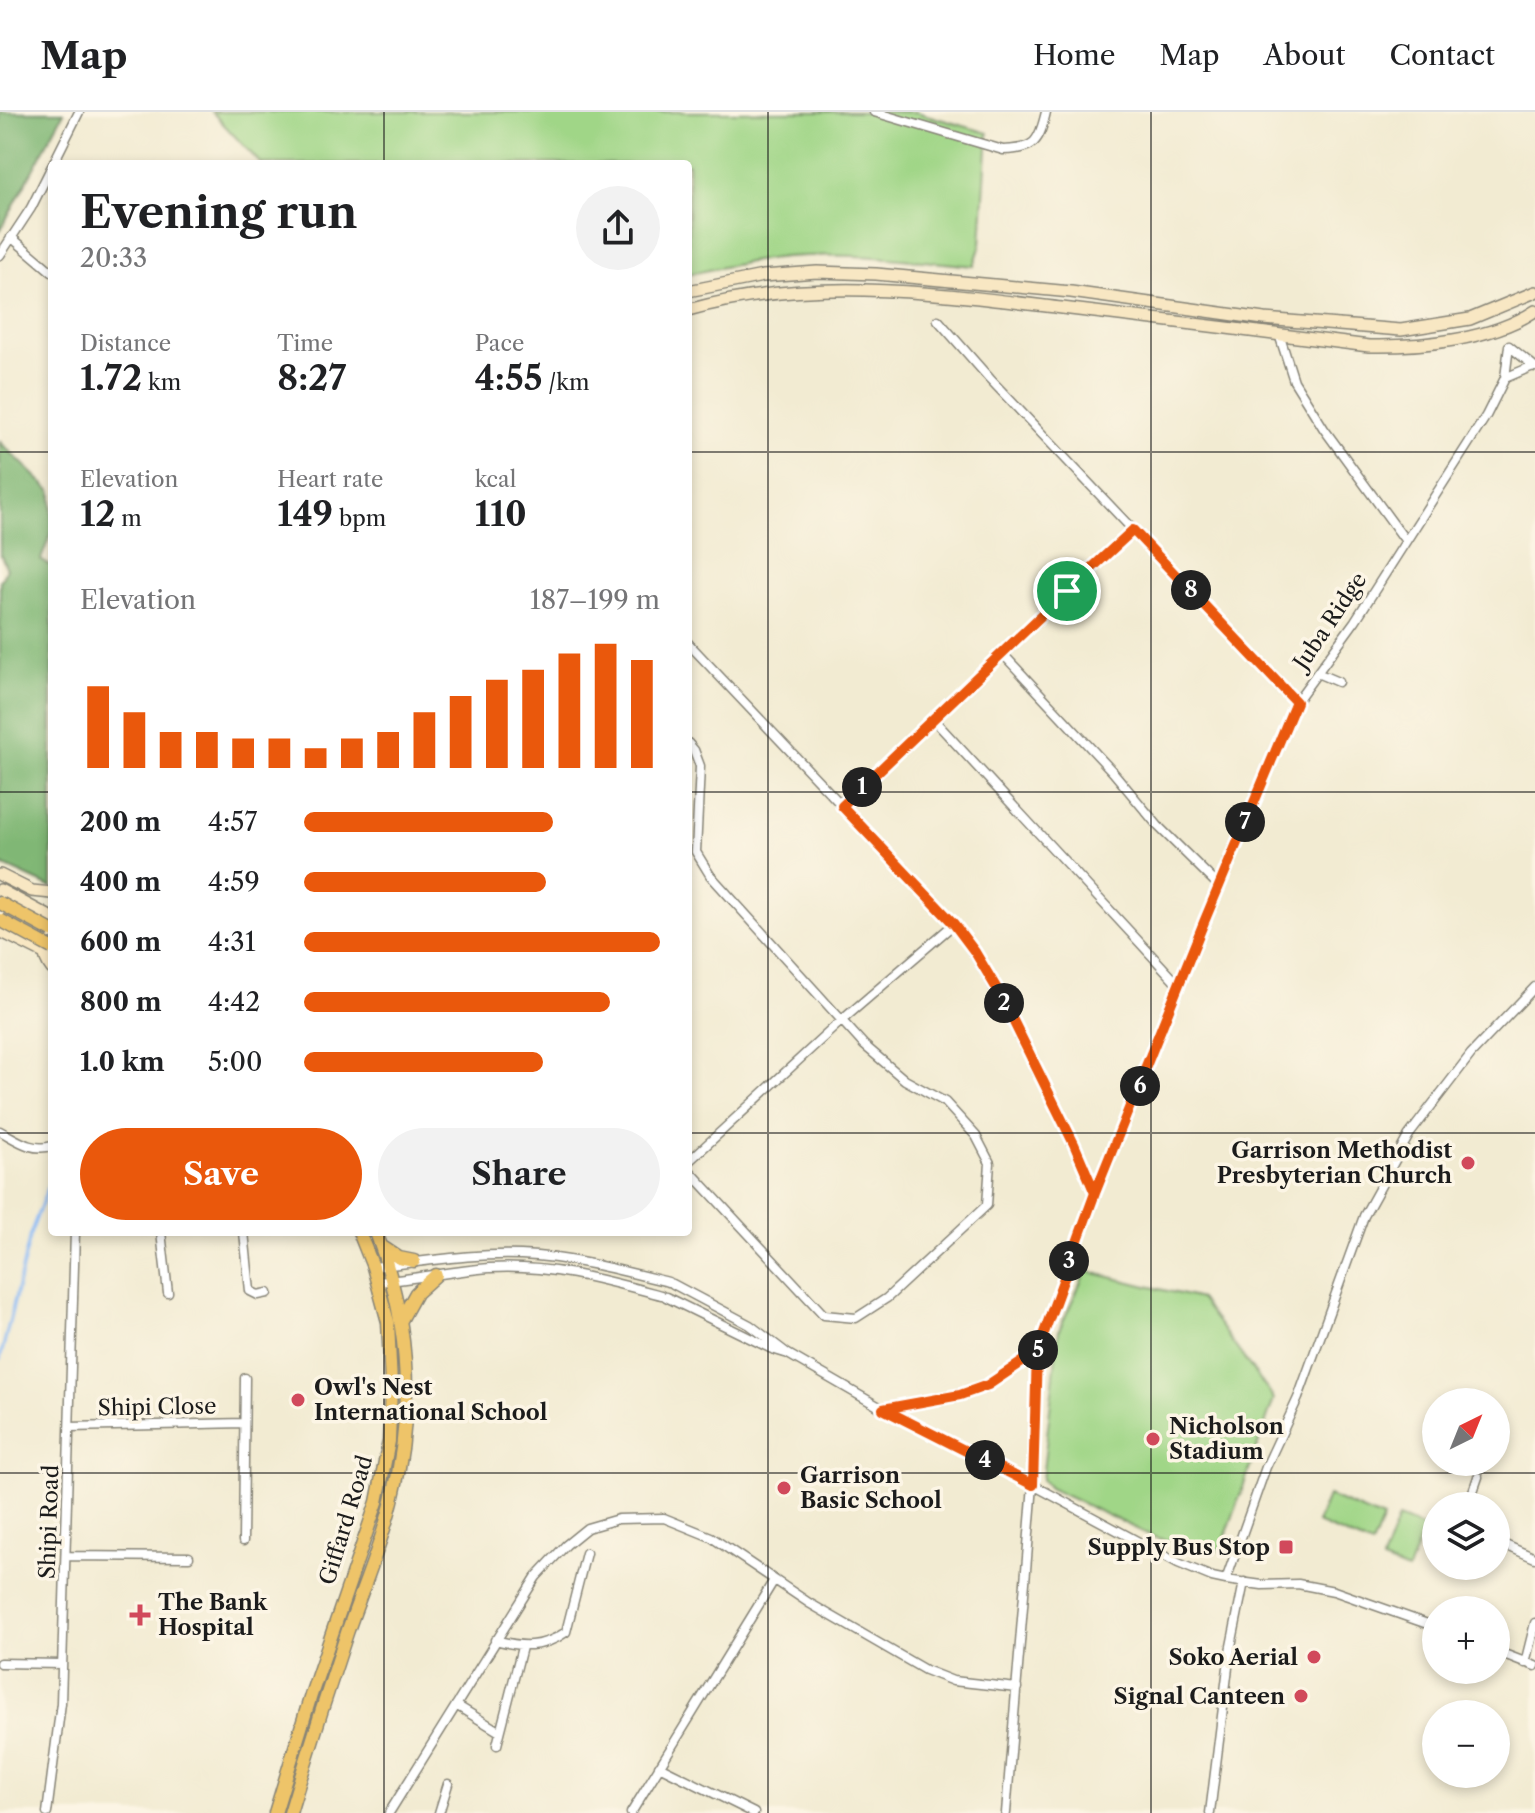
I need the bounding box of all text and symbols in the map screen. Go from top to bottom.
text: Map [40,32,128,79]
text: Home [1033,38,1115,72]
text: Map [1159,38,1219,72]
text: About [1263,38,1345,72]
text: Contact [1389,38,1495,72]
text: Evening run [80,185,357,239]
button: share [576,186,660,270]
text: 20:33 [80,242,147,274]
text: Distance [80,330,171,357]
text: Time [277,330,333,357]
text: Pace [475,330,524,357]
text: 1.72 [80,357,142,399]
text: 8:27 [277,357,346,399]
text: 4:55 [475,357,542,399]
text: km [142,369,181,396]
text: /km [542,369,589,396]
text: Elevation [80,466,178,493]
text: Heart rate [277,466,383,493]
text: kcal [475,466,516,493]
text: 12 [80,493,115,535]
text: 149 [277,493,333,535]
text: 110 [475,493,527,535]
text: m [115,505,142,532]
text: bpm [333,505,386,532]
pin [1033,557,1101,625]
street label: Juba Ridge [1286,567,1372,677]
icon: arrive [1045,569,1089,613]
pin: 8 [1171,570,1211,610]
text: 8 [1184,576,1198,603]
text: Elevation [80,584,196,616]
text: 187–199 m [530,584,660,616]
pin: 1 [842,767,882,807]
text: 1 [857,773,867,800]
pin: 7 [1225,802,1265,842]
text: 200 m [80,806,161,838]
text: 4:57 [208,806,257,838]
text: 7 [1239,808,1251,835]
text: 400 m [80,866,161,898]
text: 4:59 [208,866,260,898]
text: 600 m [80,926,161,958]
text: 4:31 [208,926,256,958]
pin: 2 [984,983,1024,1023]
text: 800 m [80,986,162,1018]
text: 4:42 [208,986,260,1018]
text: 2 [998,989,1011,1016]
text: 1.0 km [80,1046,165,1078]
text: 5:00 [208,1046,262,1078]
pin: 6 [1120,1066,1160,1106]
text: 6 [1133,1072,1147,1099]
button: Save [80,1128,362,1220]
button: Share [378,1128,660,1220]
place label: Garrison Methodist Presbyterian Church [1217,1137,1452,1189]
marker: Garrison Methodist Presbyterian Church [1459,1154,1477,1172]
pin: 3 [1049,1241,1089,1281]
text: 3 [1063,1247,1075,1274]
pin: 5 [1018,1330,1058,1370]
text: 5 [1032,1336,1044,1363]
place label: Owl's Nest International School [314,1374,548,1426]
north arrow [1422,1388,1510,1476]
map controls [1422,1388,1510,1788]
marker: Owl's Nest International School [289,1391,307,1409]
street label: Shipi Close [97,1392,217,1422]
place label: Nicholson Stadium [1169,1413,1284,1465]
marker: Nicholson Stadium [1144,1430,1162,1448]
pin: 4 [965,1440,1005,1480]
text: 4 [978,1446,992,1473]
street label: Giffard Road [314,1452,378,1588]
place label: Garrison Basic School [800,1462,942,1514]
street label: Shipi Road [34,1464,64,1580]
marker: Garrison Basic School [775,1479,793,1497]
button: layers [1422,1492,1510,1580]
place label: Supply Bus Stop [1088,1534,1270,1561]
marker: Supply Bus Stop [1277,1538,1295,1556]
place label: The Bank Hospital [158,1589,268,1641]
button: + [1422,1596,1510,1684]
marker: The Bank Hospital [129,1604,151,1626]
place label: Soko Aerial [1168,1644,1298,1671]
marker: Soko Aerial [1305,1648,1323,1666]
place label: Signal Canteen [1114,1683,1285,1710]
marker: Signal Canteen [1292,1687,1310,1705]
button: − [1422,1700,1510,1788]

